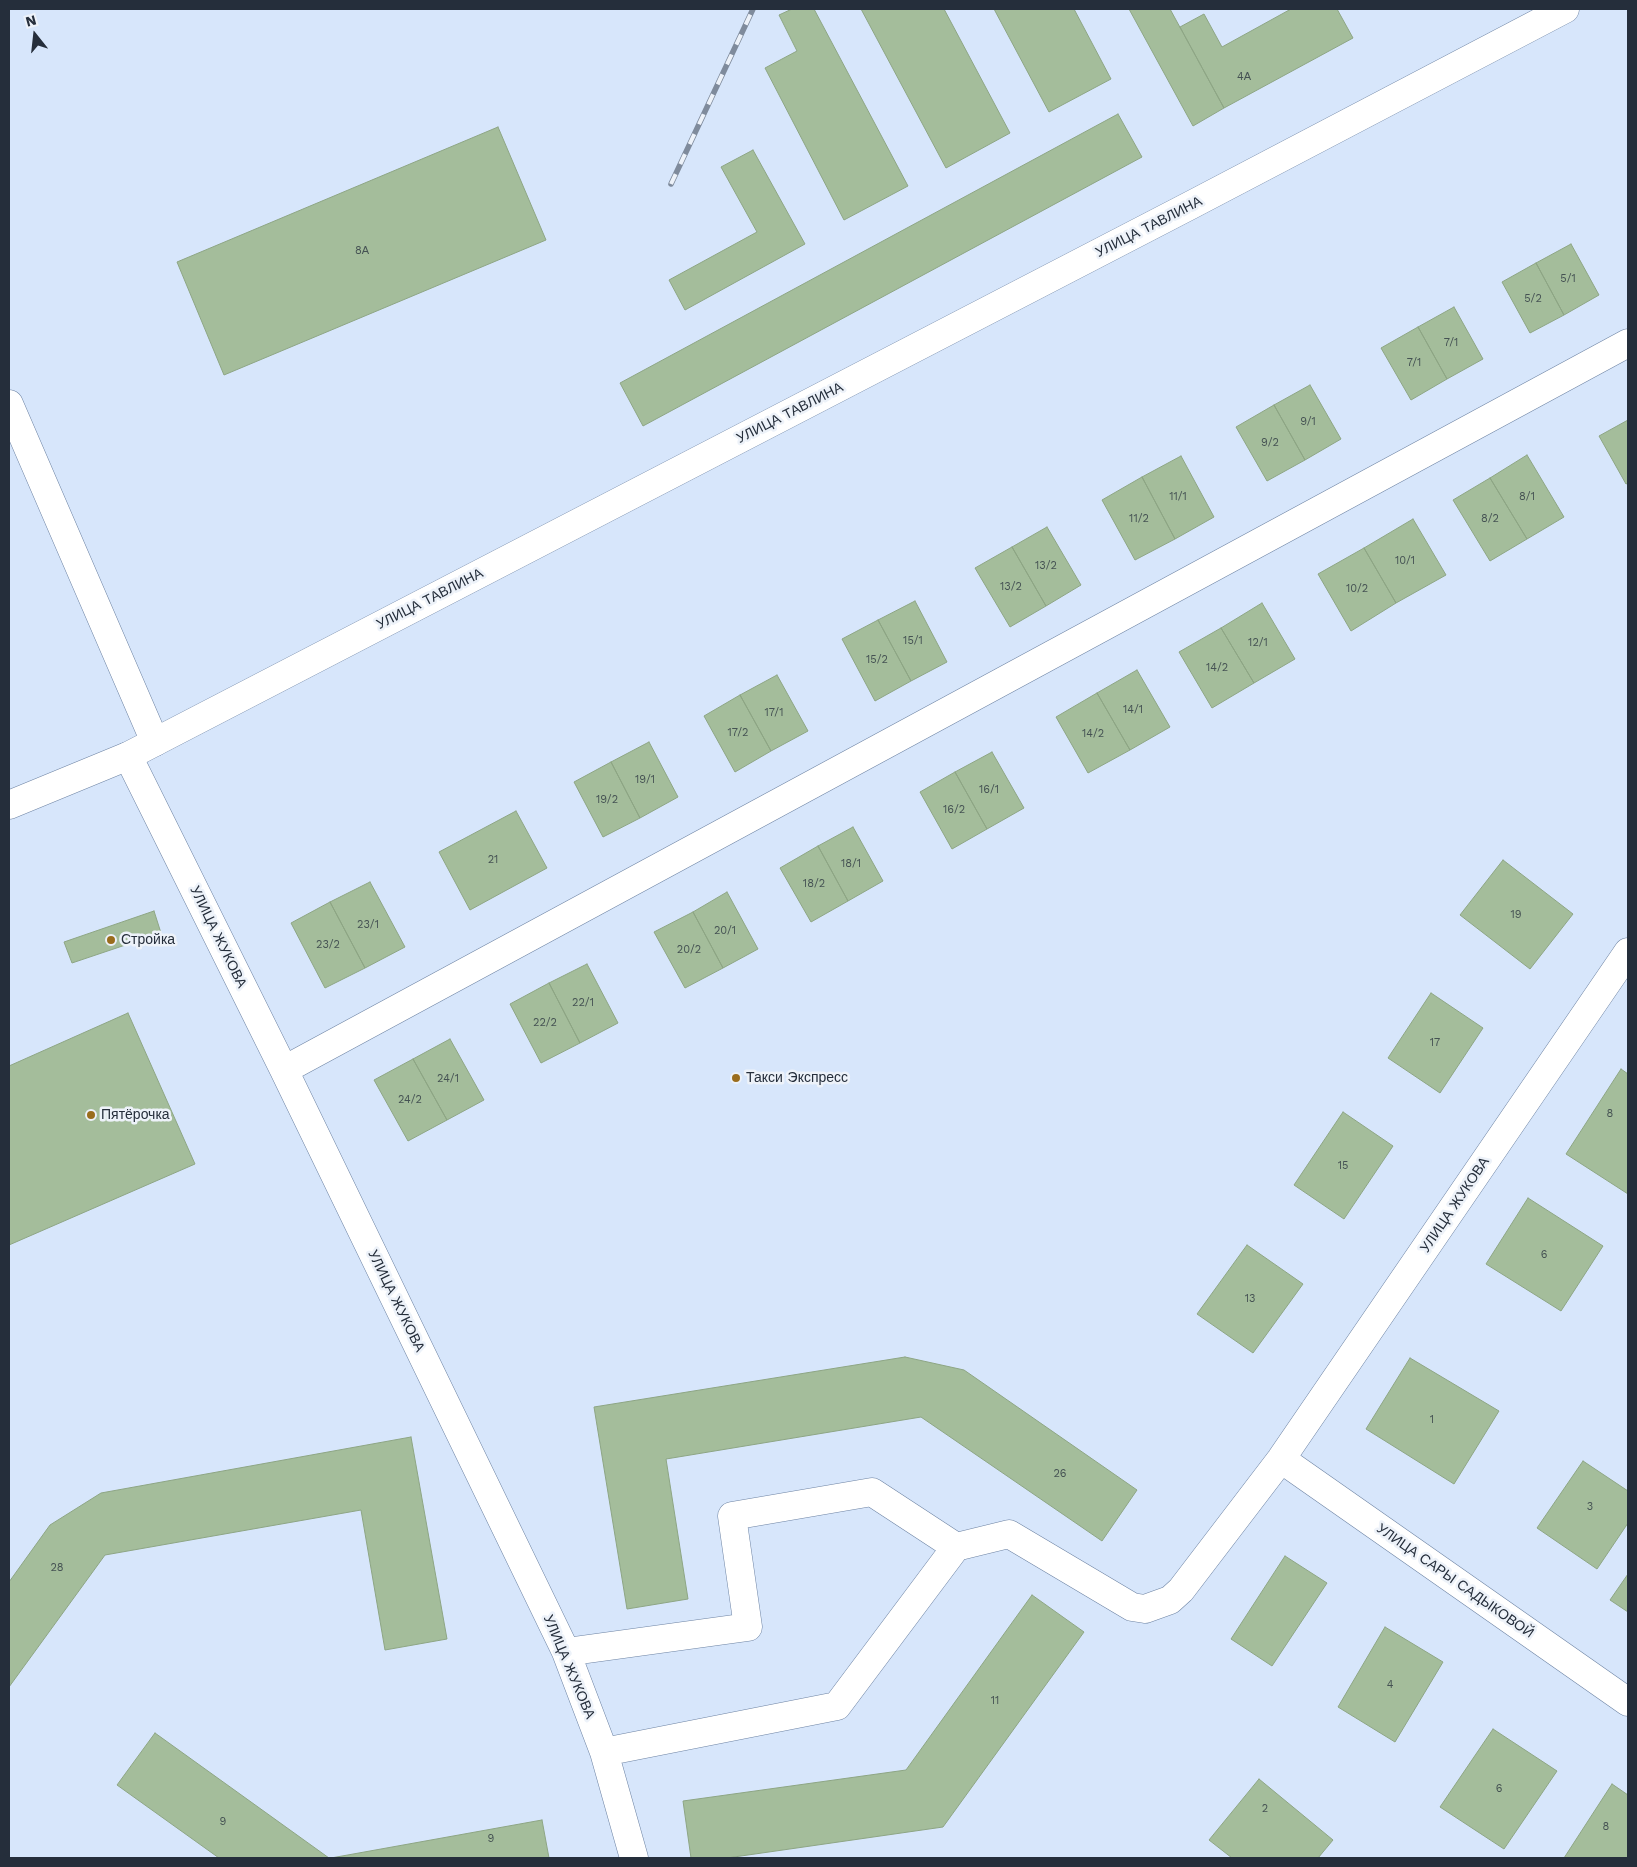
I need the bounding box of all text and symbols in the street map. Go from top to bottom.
north arrow [10,10,60,60]
text: N [24,11,38,30]
house number: 4А [1237,70,1251,84]
street label: УЛИЦА ТАВЛИНА [1093,193,1205,261]
house number: 8А [355,244,369,258]
house number: 5/1 [1560,272,1576,286]
house number: 5/2 [1524,292,1542,306]
house number: 7/1 [1444,336,1458,350]
house number: 7/1 [1407,356,1421,370]
street label: УЛИЦА ТАВЛИНА [734,379,846,447]
house number: 9/1 [1300,415,1316,429]
house number: 9/2 [1261,436,1279,450]
house number: 11/1 [1169,490,1187,504]
house number: 8/1 [1519,490,1535,504]
house number: 11/2 [1129,512,1149,526]
house number: 8/2 [1481,512,1499,526]
house number: 10/1 [1395,554,1415,568]
house number: 13/2 [1035,559,1057,573]
street label: УЛИЦА ТАВЛИНА [374,565,486,633]
house number: 13/2 [1000,580,1022,594]
house number: 10/2 [1346,582,1368,596]
house number: 15/1 [903,634,923,648]
house number: 12/1 [1248,636,1268,650]
house number: 15/2 [866,653,888,667]
house number: 14/2 [1206,661,1228,675]
house number: 14/1 [1123,703,1143,717]
house number: 17/1 [765,706,783,720]
house number: 17/2 [727,726,749,740]
house number: 14/2 [1082,727,1104,741]
house number: 19/1 [635,773,655,787]
house number: 16/1 [979,783,999,797]
house number: 19/2 [596,793,618,807]
house number: 16/2 [943,803,965,817]
house number: 21 [488,853,498,867]
house number: 18/1 [841,857,861,871]
house number: 18/2 [803,877,825,891]
street label: УЛИЦА ЖУКОВА [186,883,250,991]
house number: 19 [1510,908,1522,922]
house number: 23/1 [357,918,379,932]
house number: 20/1 [714,924,736,938]
place label: Стройка [121,932,175,948]
marker: Стройка [105,934,117,946]
house number: 23/2 [316,938,340,952]
house number: 20/2 [677,943,701,957]
house number: 22/1 [572,996,594,1010]
house number: 22/2 [533,1016,557,1030]
house number: 17 [1430,1036,1440,1050]
place label: Такси Экспресс [746,1070,848,1086]
house number: 24/1 [437,1072,459,1086]
marker: Такси Экспресс [730,1072,742,1084]
house number: 24/2 [398,1093,422,1107]
place label: Пятёрочка [101,1107,170,1123]
house number: 8 [1607,1107,1613,1121]
marker: Пятёрочка [85,1109,97,1121]
street label: УЛИЦА ЖУКОВА [1417,1154,1493,1256]
house number: 15 [1338,1159,1348,1173]
street label: УЛИЦА ЖУКОВА [364,1247,428,1355]
house number: 6 [1541,1248,1547,1262]
house number: 13 [1245,1292,1255,1306]
house number: 1 [1430,1413,1434,1427]
house number: 26 [1053,1467,1067,1481]
house number: 3 [1587,1500,1593,1514]
street label: УЛИЦА САРЫ САДЫКОВОЙ [1373,1520,1537,1642]
house number: 28 [50,1561,64,1575]
street label: УЛИЦА ЖУКОВА [540,1612,598,1722]
house number: 4 [1387,1678,1393,1692]
house number: 11 [991,1694,999,1708]
house number: 6 [1496,1782,1502,1796]
house number: 2 [1262,1802,1268,1816]
house number: 9 [220,1815,226,1829]
house number: 8 [1603,1820,1609,1834]
house number: 9 [488,1832,494,1846]

